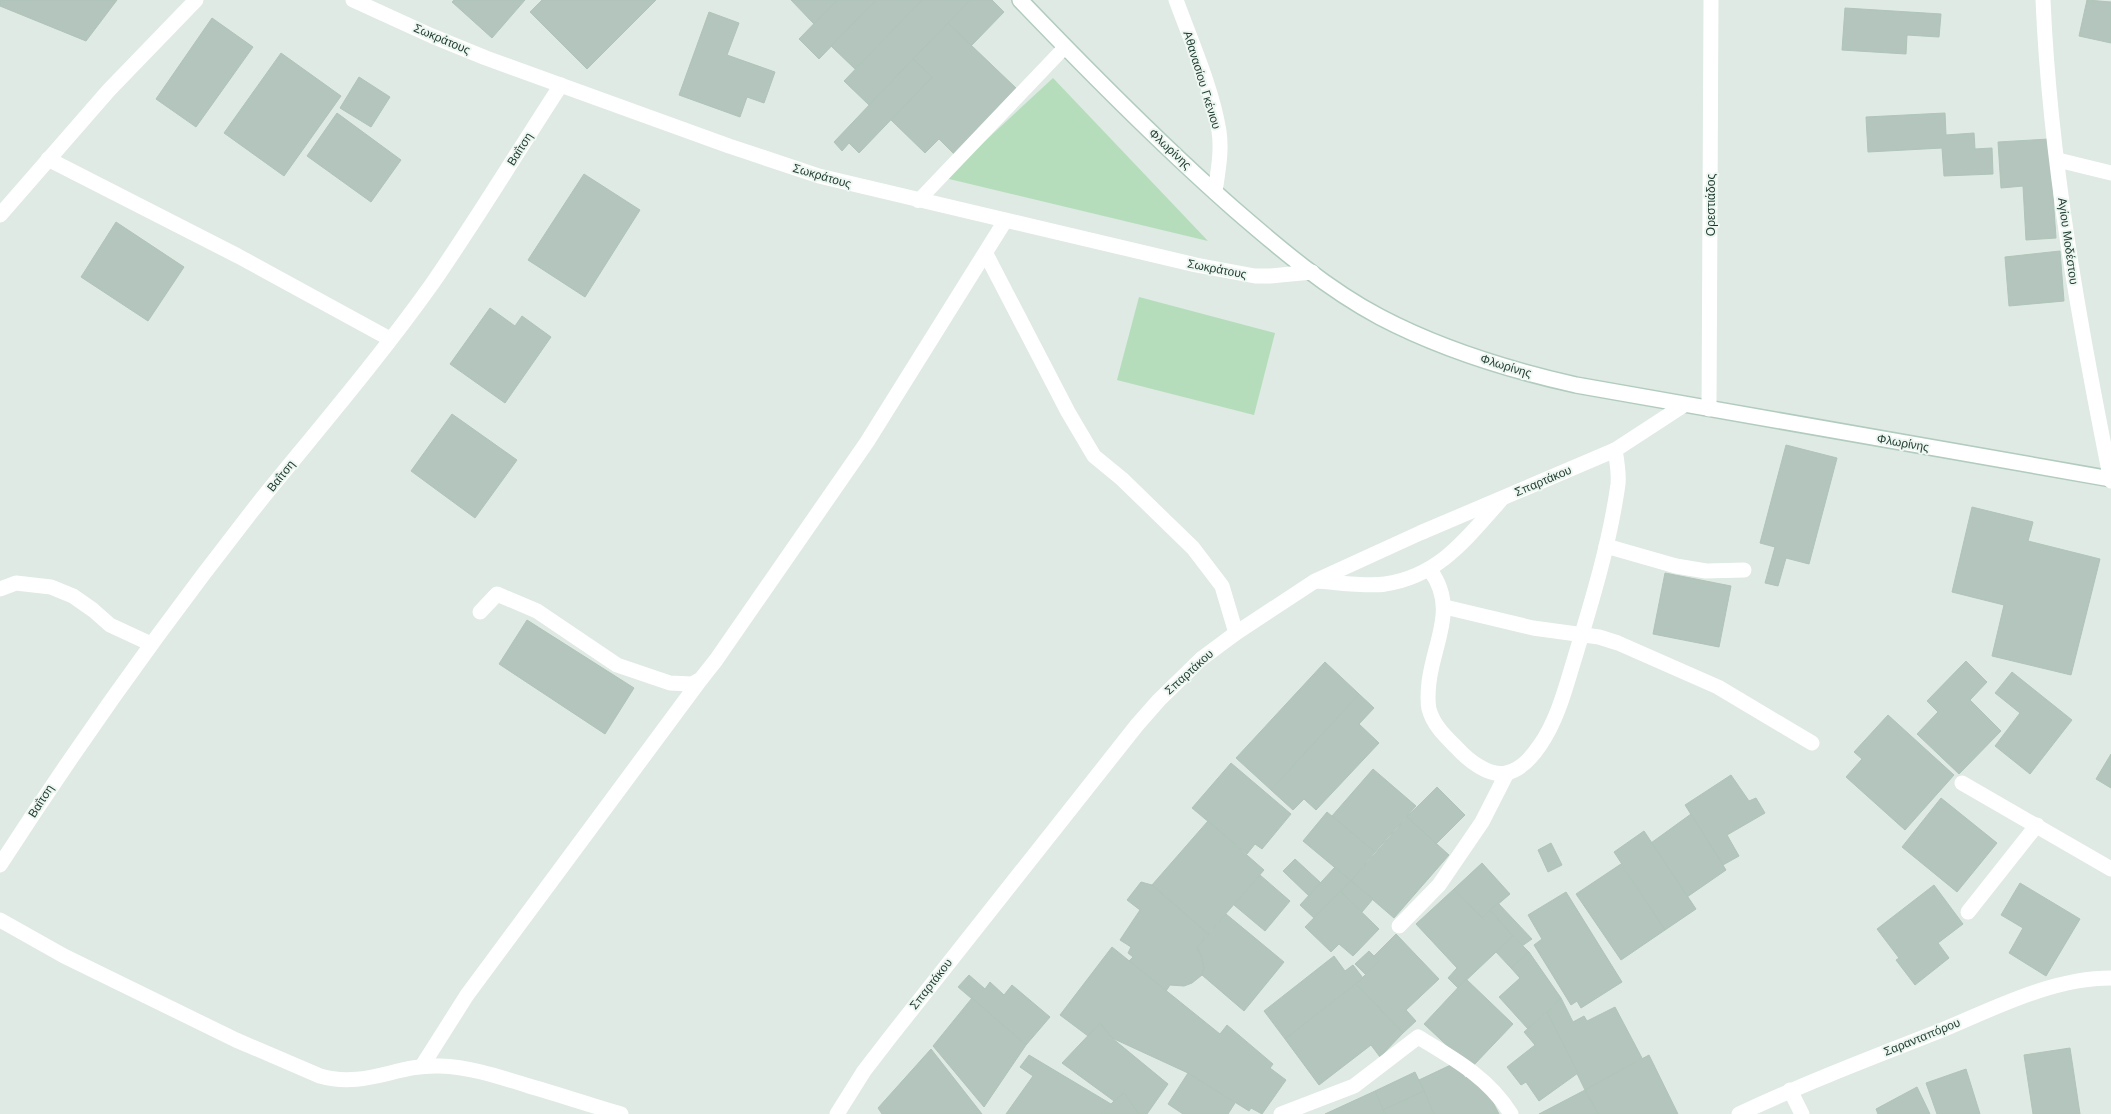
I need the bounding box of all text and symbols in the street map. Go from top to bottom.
street label: Σωκράτους [412,21,473,57]
street label: Αθανασίου Γκένιου [1180,29,1224,131]
street label: Φλωρίνης [1146,126,1194,172]
street label: Βαΐτση [504,130,536,168]
street label: Σωκράτους [791,161,853,191]
street label: Ορεστιάδος [1704,174,1718,236]
street label: Αγίου Μοδέστου [2055,197,2081,285]
street label: Σωκράτους [1186,256,1248,282]
street label: Φλωρίνης [1479,352,1533,380]
street label: Φλωρίνης [1876,432,1930,455]
street label: Βαΐτση [264,458,298,494]
street label: Σπαρτάκου [1512,463,1574,499]
street label: Σπαρτάκου [1162,647,1216,697]
street label: Βαΐτση [25,782,57,820]
street label: Σπαρτάκου [907,956,955,1012]
street label: Σαρανταπόρου [1882,1015,1962,1059]

